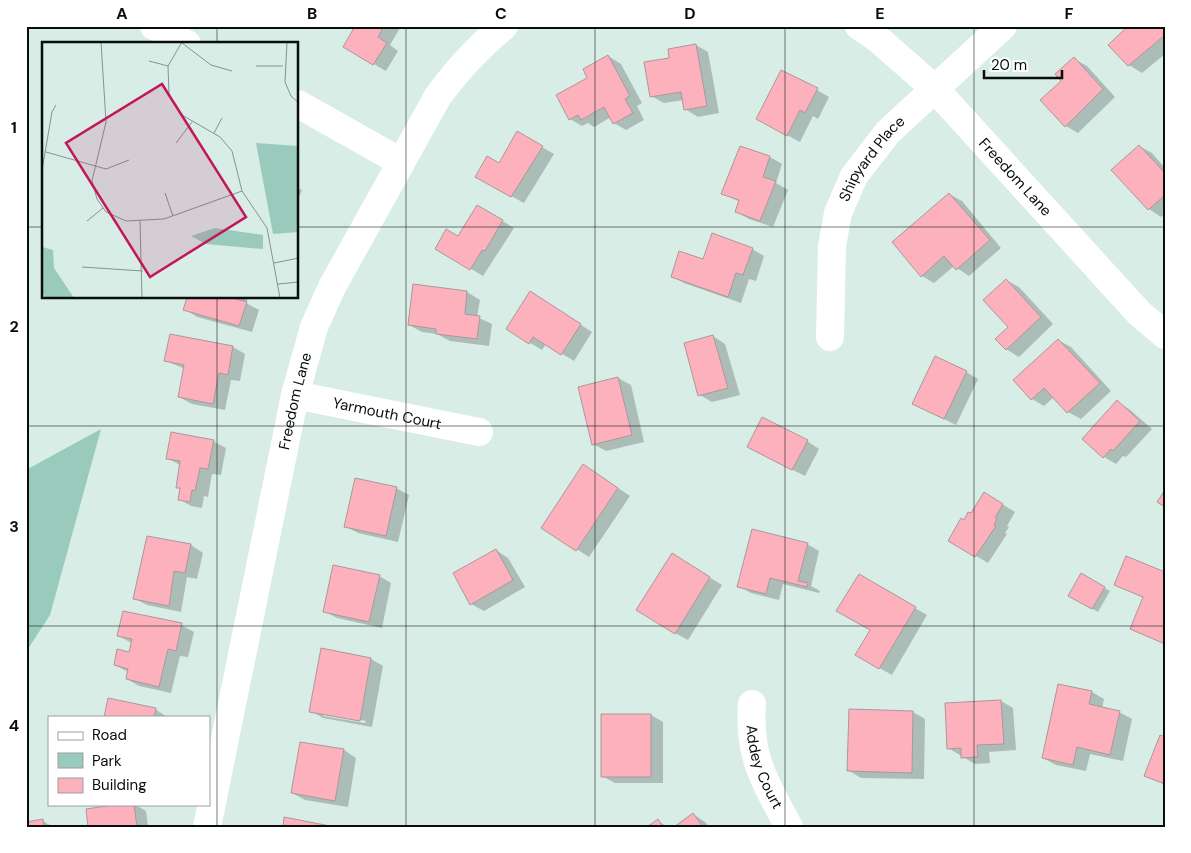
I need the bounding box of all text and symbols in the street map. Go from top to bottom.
text: A [116,3,128,24]
text: B [307,3,317,24]
text: C [495,3,507,24]
text: D [684,3,696,24]
text: E [875,3,885,24]
text: F [1065,3,1074,24]
inset map [42,42,299,299]
scale bar [984,48,1061,80]
text: 20 m [991,55,1027,75]
street label: Shipyard Place [834,111,909,205]
text: 1 [11,117,17,138]
street label: Freedom Lane [974,134,1056,221]
text: 2 [9,316,19,337]
street label: Freedom Lane [274,350,316,451]
street label: Yarmouth Court [331,393,443,434]
text: 3 [9,516,19,537]
text: 4 [9,715,19,736]
legend [48,716,210,806]
street label: Addey Court [741,724,788,813]
text: Road [92,725,127,745]
text: Park [92,751,122,771]
text: Building [92,775,147,795]

